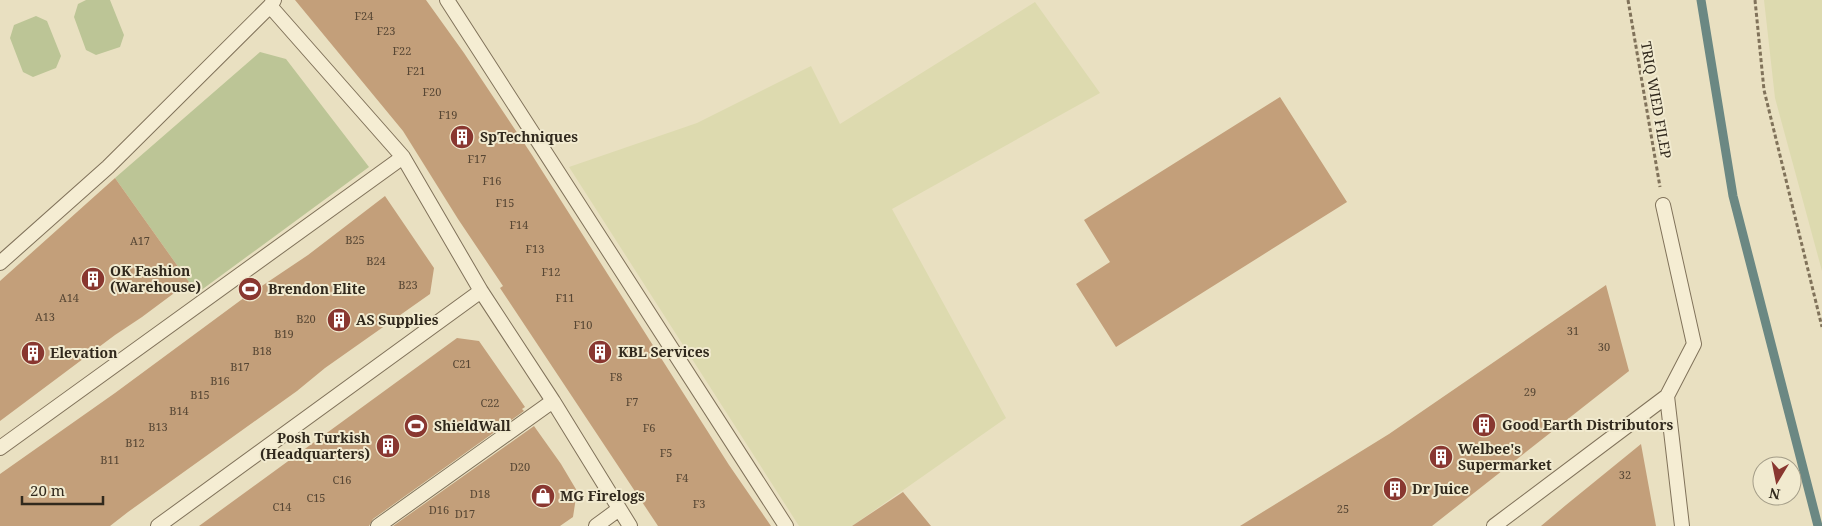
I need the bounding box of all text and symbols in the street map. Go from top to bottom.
house number: F24 [355,8,373,23]
house number: F23 [377,23,395,38]
street label: TRIQ WIED FILEP [1637,40,1676,160]
house number: F22 [393,43,411,58]
house number: F21 [407,63,425,78]
house number: F20 [423,84,441,99]
house number: F19 [439,107,457,122]
building icon: SpTechniques [449,124,475,150]
place label: SpTechniques [480,127,578,146]
house number: F17 [468,151,486,166]
house number: F16 [483,173,501,188]
house number: F15 [496,195,514,210]
house number: F14 [510,217,528,232]
house number: B25 [345,232,365,247]
house number: A17 [130,233,150,248]
house number: F13 [526,241,544,256]
house number: B24 [366,253,386,268]
place label: OK Fashion (Warehouse) [110,261,201,296]
house number: F12 [542,264,560,279]
building icon: OK Fashion (Warehouse) [80,266,106,292]
sports icon: Brendon Elite [237,276,263,302]
house number: B23 [398,277,418,292]
place label: Brendon Elite [268,279,365,298]
house number: A14 [59,290,79,305]
house number: F11 [556,290,574,305]
building icon: AS Supplies [326,307,352,333]
house number: A13 [35,309,55,324]
place label: AS Supplies [356,310,439,329]
house number: B20 [296,311,316,326]
house number: F10 [574,317,592,332]
house number: 31 [1567,323,1579,338]
house number: B19 [274,326,294,341]
building icon: KBL Services [587,339,613,365]
house number: 30 [1598,339,1610,354]
building icon: Elevation [20,340,46,366]
place label: KBL Services [618,342,710,361]
place label: Elevation [50,343,118,362]
house number: B18 [252,343,272,358]
house number: C21 [452,356,472,371]
house number: B17 [230,359,250,374]
house number: F8 [610,369,622,384]
house number: B16 [210,373,230,388]
house number: 29 [1524,384,1536,399]
house number: B15 [190,387,210,402]
house number: F7 [626,394,638,409]
house number: C22 [480,395,500,410]
house number: B14 [169,403,189,418]
building icon: Good Earth Distributors [1471,412,1497,438]
sports icon: ShieldWall [403,413,429,439]
place label: Good Earth Distributors [1502,415,1674,434]
place label: ShieldWall [434,416,511,435]
house number: B13 [148,419,168,434]
house number: F6 [643,420,655,435]
place label: Posh Turkish (Headquarters) [260,428,370,463]
building icon: Posh Turkish (Headquarters) [375,433,401,459]
house number: B12 [125,435,145,450]
place label: Welbee's Supermarket [1458,439,1552,474]
building icon: Welbee's Supermarket [1428,444,1454,470]
house number: F5 [660,445,672,460]
house number: B11 [100,452,120,467]
north arrow [1752,456,1802,506]
house number: D20 [510,459,530,474]
house number: 32 [1619,467,1631,482]
house number: F4 [676,470,688,485]
house number: C16 [332,472,352,487]
scale bar [22,474,104,506]
building icon: Dr Juice [1382,476,1408,502]
place label: Dr Juice [1412,479,1469,498]
text: 20 m [30,480,65,500]
shop icon: MG Firelogs [530,483,556,509]
text: N [1768,484,1782,505]
house number: D18 [470,486,490,501]
place label: MG Firelogs [560,486,645,505]
house number: C15 [306,490,326,505]
house number: F3 [693,496,705,511]
house number: C14 [272,499,292,514]
house number: 25 [1337,501,1349,516]
house number: D16 [429,502,449,517]
house number: D17 [455,506,475,521]

